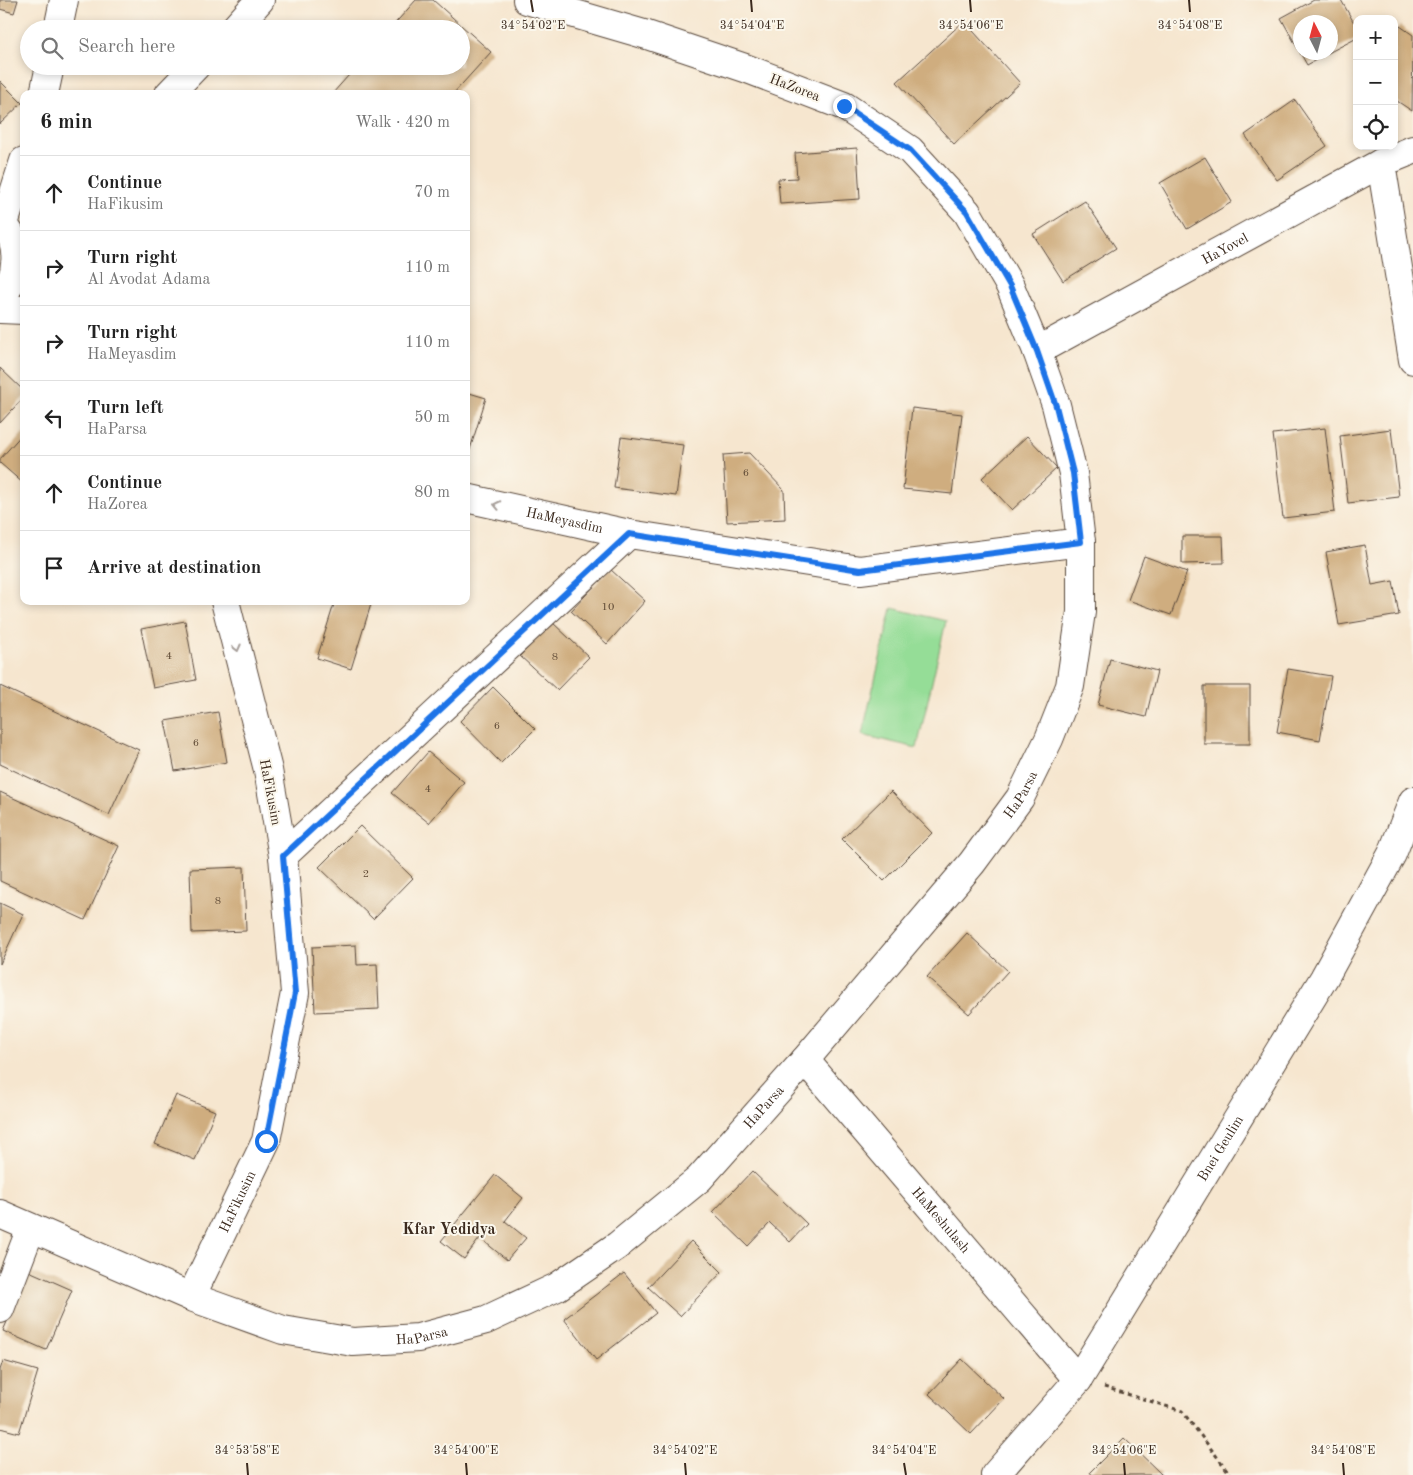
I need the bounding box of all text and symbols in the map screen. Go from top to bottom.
north arrow [1293,15,1338,60]
map controls [1353,15,1398,150]
button: + [1353,15,1398,60]
text: 34°54'02"E [501,19,565,32]
text: 34°54'04"E [720,19,784,32]
text: 34°54'06"E [939,19,1003,32]
text: 34°54'08"E [1158,19,1222,32]
search box [20,20,470,75]
icon: search [38,34,66,62]
text: Search here [78,38,175,57]
button: − [1353,60,1398,105]
street label: HaZorea [767,72,822,104]
route end [833,95,856,118]
button: locate [1353,105,1398,150]
text: 6 min [40,112,93,133]
text: Walk · 420 m [355,115,450,131]
text: Continue [87,174,162,193]
icon: ahead [40,179,68,207]
text: 70 m [414,185,450,201]
text: HaFikusim [87,197,163,213]
street label: HaYovel [1200,231,1251,268]
text: Turn right [87,249,177,268]
icon: right [40,254,68,282]
text: 110 m [405,260,450,276]
text: Al Avodat Adama [87,272,210,288]
text: Turn right [87,324,177,343]
icon: right [40,329,68,357]
text: 110 m [405,335,450,351]
text: HaMeyasdim [87,347,176,363]
text: Turn left [87,399,164,418]
icon: left [40,404,68,432]
text: 50 m [414,410,450,426]
text: HaParsa [87,422,147,438]
house number: 6 [743,468,749,479]
text: Continue [87,474,162,493]
icon: ahead [40,479,68,507]
text: 80 m [414,485,450,501]
text: HaZorea [87,497,148,513]
one-way arrow [493,500,502,511]
street label: HaMeyasdim [525,505,604,536]
icon: arrive [40,554,68,582]
text: Arrive at destination [87,559,261,578]
house number: 10 [602,602,614,613]
one-way arrow [231,644,242,653]
house number: 4 [166,651,172,662]
house number: 8 [552,652,558,663]
house number: 6 [494,721,500,732]
house number: 6 [193,738,199,749]
street label: HaFikusim [257,758,283,826]
street label: HaParsa [1001,769,1040,821]
house number: 4 [425,784,431,795]
house number: 2 [363,869,369,880]
house number: 8 [215,896,221,907]
street label: HaParsa [741,1083,787,1132]
street label: Bnei Geulim [1195,1113,1246,1184]
route start [255,1130,278,1153]
street label: HaFikusim [217,1169,259,1235]
street label: HaMeshulash [909,1185,973,1256]
district label: Kfar Yedidya [402,1222,496,1238]
street label: HaParsa [395,1324,449,1347]
text: 34°53'58"E [215,1444,279,1457]
text: 34°54'00"E [434,1444,498,1457]
text: 34°54'02"E [653,1444,717,1457]
text: 34°54'04"E [872,1444,936,1457]
text: 34°54'06"E [1092,1444,1156,1457]
text: 34°54'08"E [1311,1444,1375,1457]

